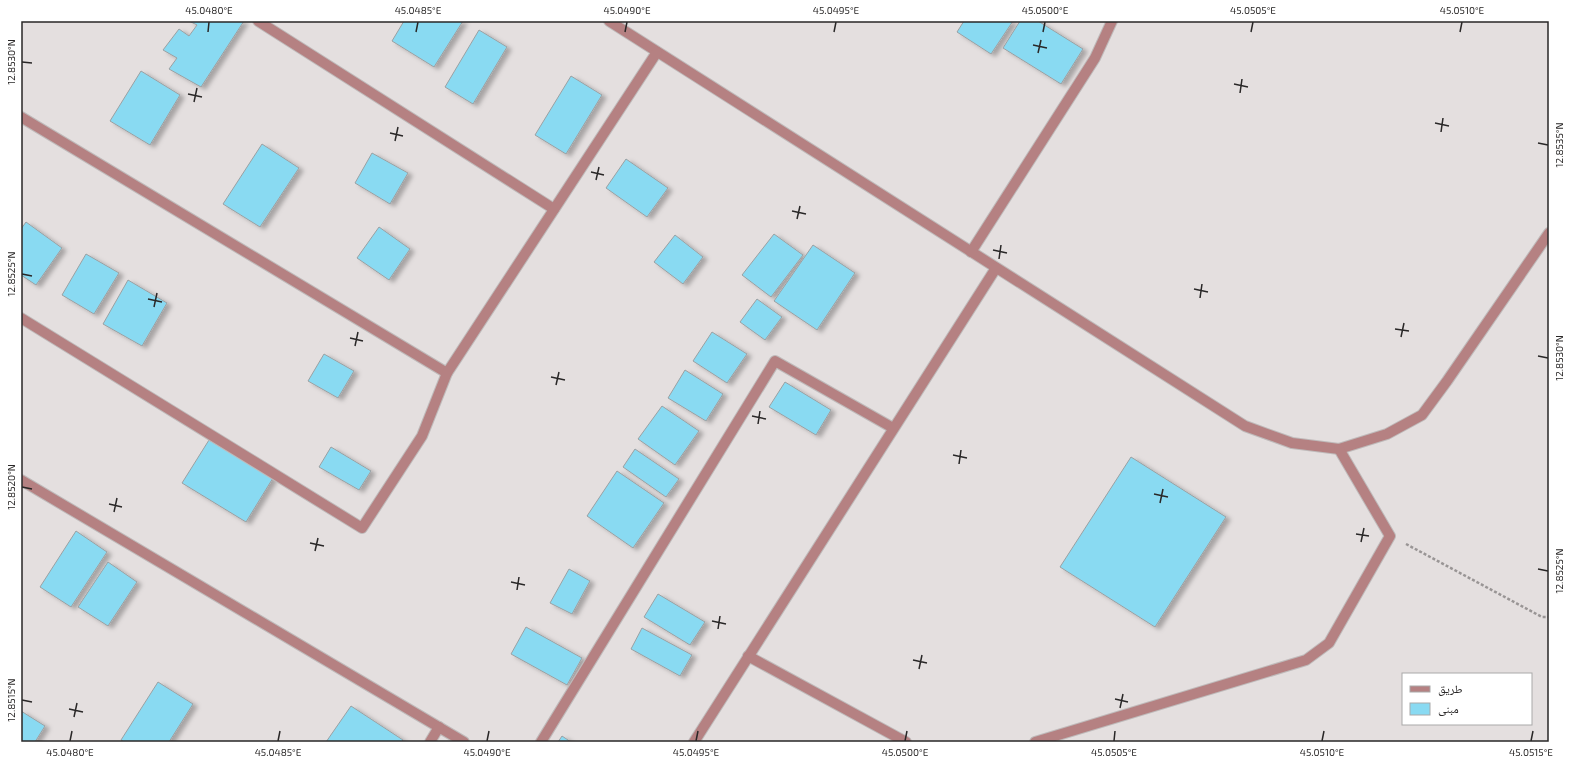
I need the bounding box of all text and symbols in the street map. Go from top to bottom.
text: 45.0480°E [185,4,233,16]
text: 45.0485°E [395,4,442,16]
text: 45.0490°E [604,4,651,16]
text: 45.0495°E [813,4,860,16]
text: 45.0500°E [1022,4,1069,16]
text: 45.0505°E [1230,4,1276,16]
text: 45.0510°E [1440,4,1485,16]
text: 12.8530°N [5,39,17,85]
text: 12.8535°N [1553,123,1565,167]
text: 12.8525°N [5,252,17,296]
text: 12.8530°N [1553,335,1565,381]
text: 12.8520°N [5,464,17,510]
text: 12.8525°N [1553,549,1565,593]
legend [1402,673,1532,725]
text: 12.8515°N [5,678,17,722]
text: طريق [1438,681,1463,696]
text: مبنى [1438,701,1459,716]
text: 45.0480°E [46,746,94,758]
text: 45.0485°E [255,746,302,758]
text: 45.0490°E [464,746,511,758]
text: 45.0495°E [673,746,720,758]
text: 45.0500°E [882,746,929,758]
text: 45.0505°E [1091,746,1137,758]
text: 45.0510°E [1300,746,1345,758]
text: 45.0515°E [1509,746,1553,758]

